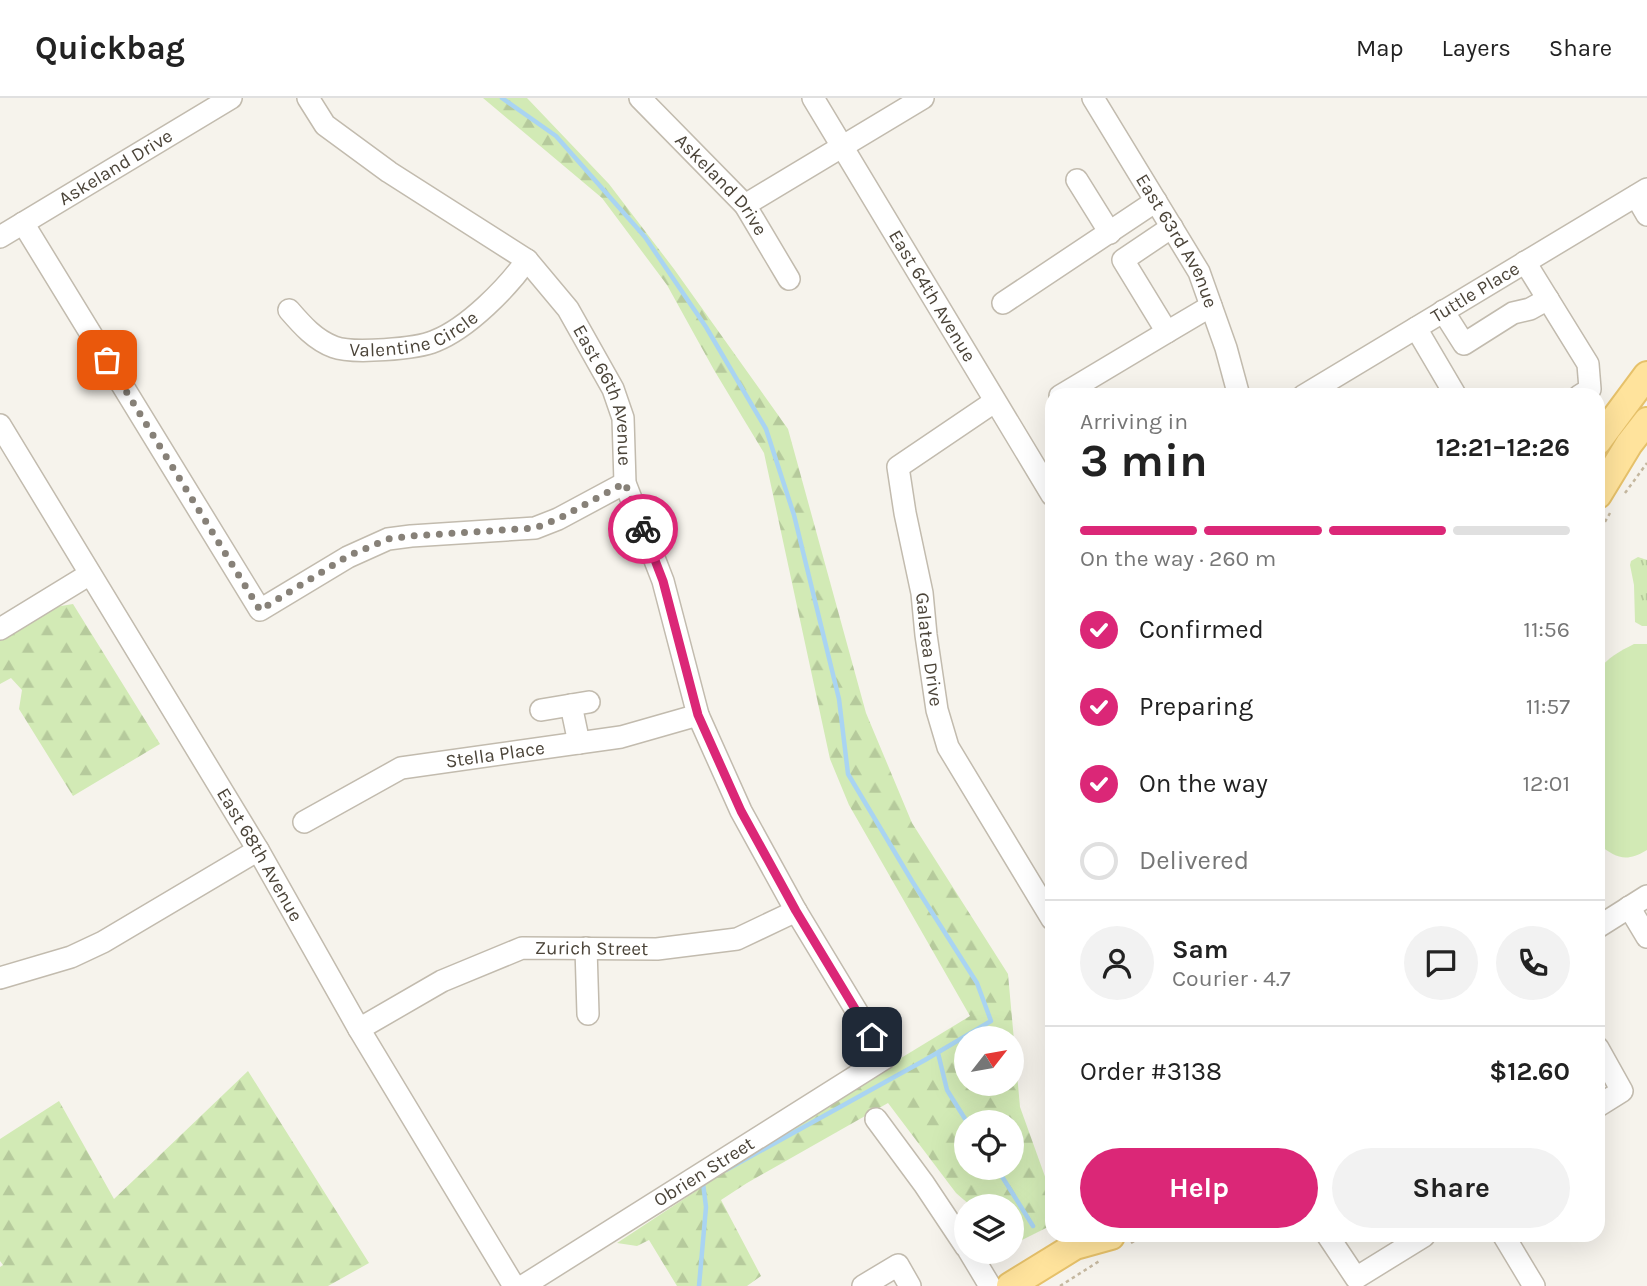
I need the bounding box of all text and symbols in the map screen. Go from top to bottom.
text: Quickbag [35,29,185,67]
text: Map [1356,34,1404,62]
text: Layers [1442,34,1511,62]
text: Share [1549,34,1612,62]
street label: Askeland Drive [55,125,177,210]
street label: Askeland Drive [670,129,772,239]
street label: East 63rd Avenue [1131,170,1222,311]
street label: East 64th Avenue [884,226,980,366]
street label: Tuttle Place [1427,257,1524,327]
street label: Valentine Circle [349,307,483,361]
street label: East 66th Avenue [568,321,635,466]
pin [77,330,137,390]
icon: bag [88,341,126,379]
text: Arriving in [1080,408,1188,435]
text: 12:21–12:26 [1436,432,1570,463]
text: 3 min [1080,434,1208,488]
courier [608,494,678,564]
icon: bike [624,510,662,548]
text: On the way · 260 m [1080,545,1276,572]
street label: Galatea Drive [911,591,947,708]
icon: check [1080,611,1118,649]
text: Confirmed [1139,614,1264,645]
text: 11:56 [1523,616,1570,643]
icon: check [1080,688,1118,726]
text: Preparing [1139,691,1253,722]
text: 11:57 [1526,693,1570,720]
street label: Stella Place [444,737,546,773]
icon: check [1080,765,1118,803]
text: On the way [1139,768,1268,799]
text: 12:01 [1523,770,1570,797]
street label: East 68th Avenue [212,784,307,925]
text: Delivered [1139,845,1249,876]
button: person [1080,926,1154,1000]
button: chat [1404,926,1478,1000]
button: phone [1496,926,1570,1000]
text: Sam [1172,934,1228,965]
street label: Zurich Street [535,937,648,960]
text: Courier · 4.7 [1172,965,1291,992]
pin [842,1007,902,1067]
icon: home [853,1018,891,1056]
north arrow [954,1026,1024,1096]
map controls [954,1026,1024,1264]
text: Order #3138 [1080,1056,1222,1087]
text: $12.60 [1489,1056,1570,1087]
button: locate [954,1110,1024,1180]
street label: Obrien Street [650,1132,758,1212]
button: Help [1080,1148,1318,1228]
button: Share [1332,1148,1570,1228]
button: layers [954,1194,1024,1264]

